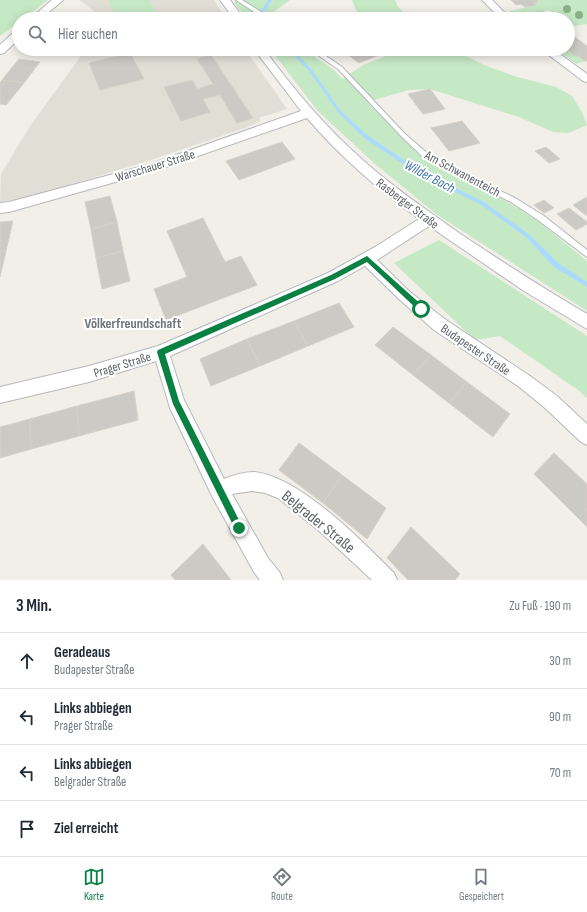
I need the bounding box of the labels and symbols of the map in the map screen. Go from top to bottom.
street label: Warschauer Straße [114,146,197,186]
street label: Am Schwanenteich [421,147,503,201]
water label: Wilder Bach [402,156,458,197]
street label: Rasberger Straße [373,175,442,233]
route start [412,300,430,318]
district label: Völkerfreundschaft [85,315,182,332]
street label: Budapester Straße [438,321,513,379]
street label: Prager Straße [92,349,153,381]
street label: Belgrader Straße [277,487,359,558]
route end [230,519,248,537]

